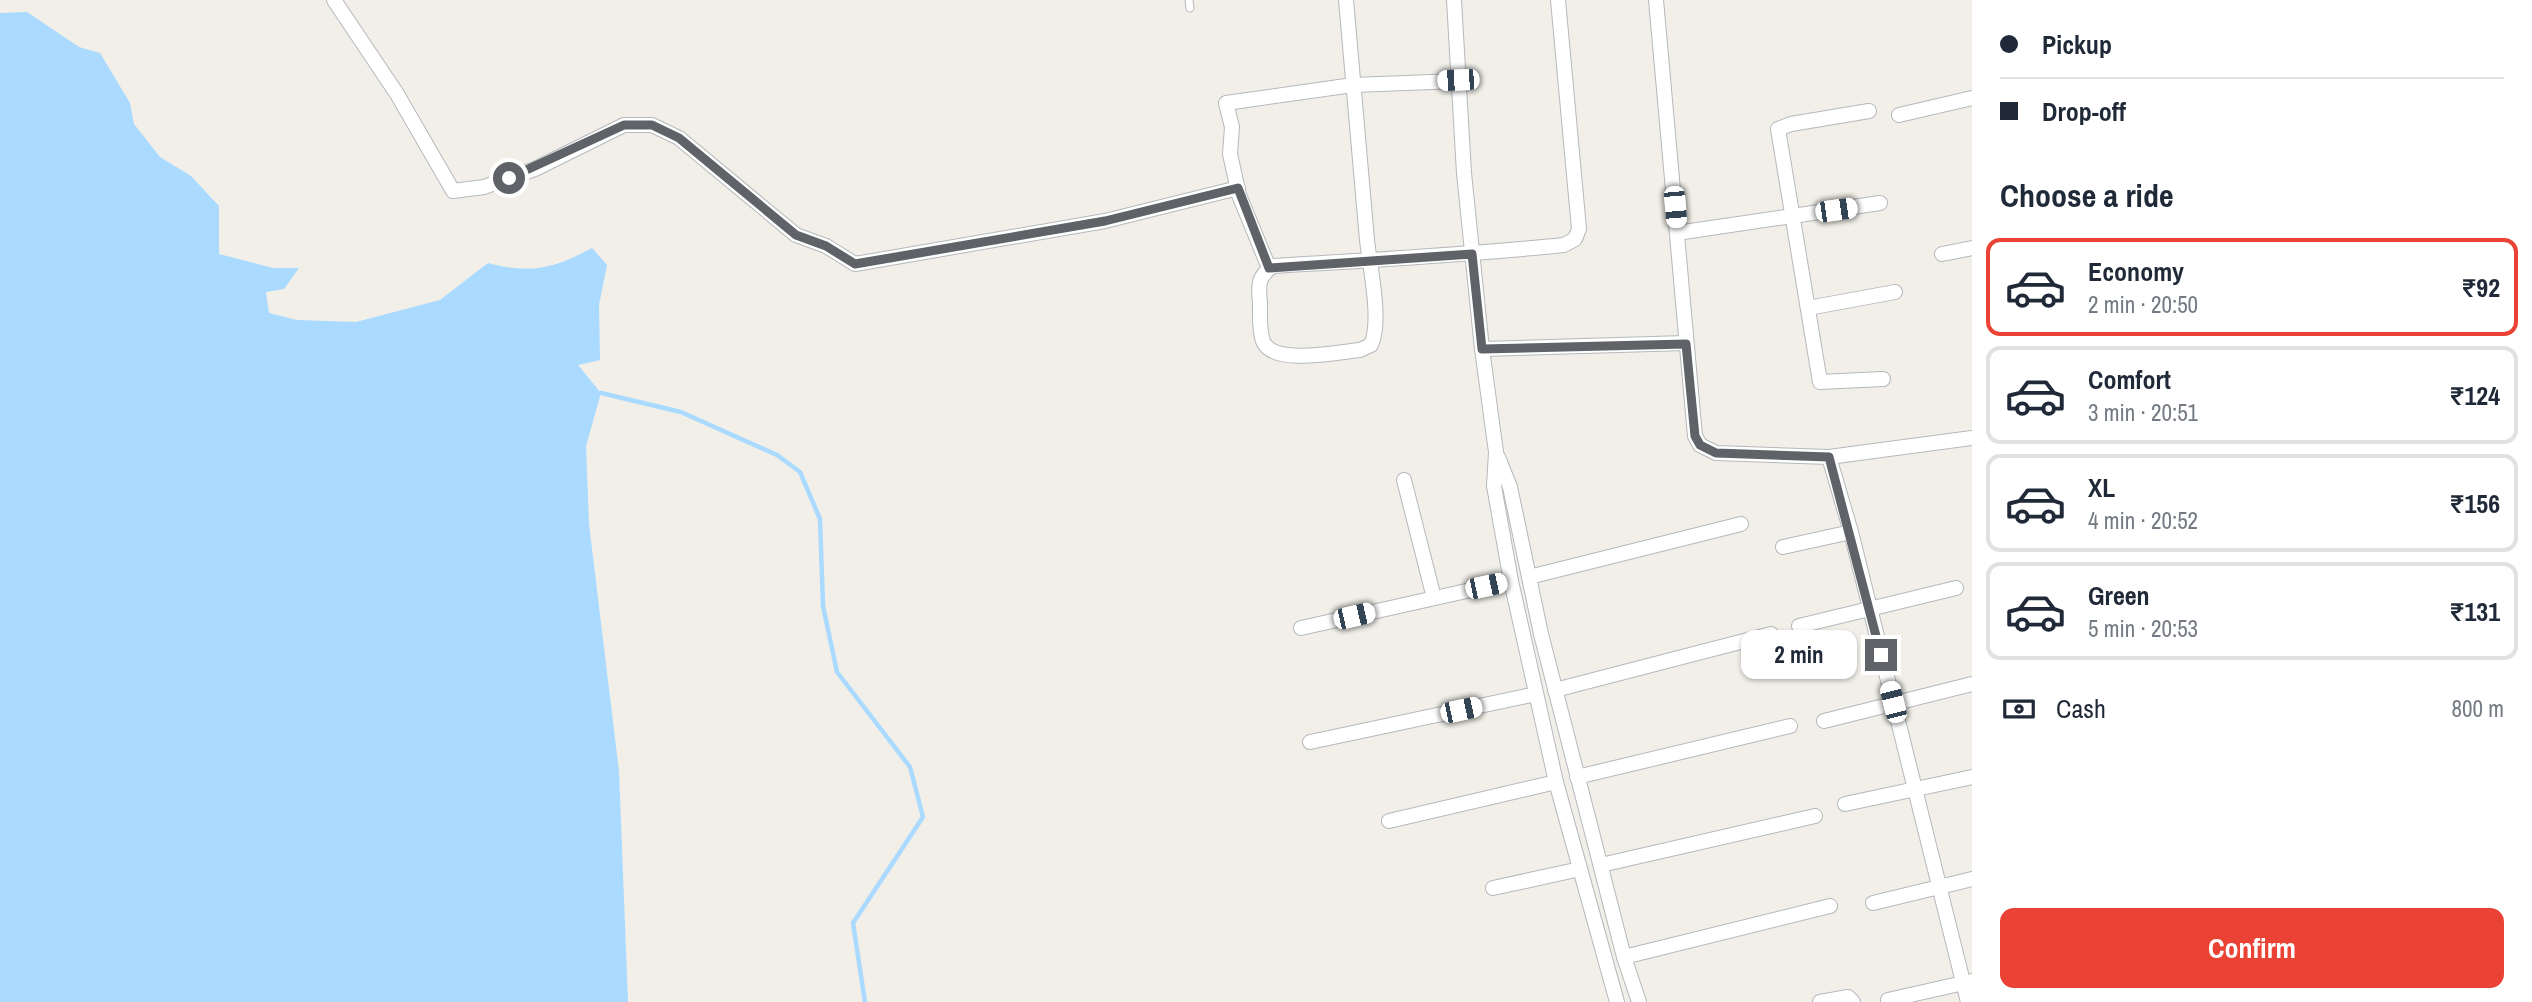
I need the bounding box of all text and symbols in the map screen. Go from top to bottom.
text: Pickup [2042,27,2112,62]
car [1437,69,1480,91]
text: Drop-off [2042,94,2126,129]
route start [493,162,525,194]
text: Choose a ride [2000,174,2174,217]
car [1663,185,1688,229]
car [1814,197,1859,223]
text: Economy [2088,254,2184,289]
icon: car [2004,256,2067,319]
text: ₹92 [2461,270,2500,305]
text: 2 min · 20:50 [2088,289,2198,320]
text: Comfort [2088,362,2171,397]
icon: car [2004,364,2067,427]
text: ₹124 [2449,378,2500,413]
text: 3 min · 20:51 [2088,397,2198,428]
text: XL [2088,470,2115,505]
icon: car [2004,472,2067,535]
text: ₹156 [2449,486,2500,521]
text: 4 min · 20:52 [2088,505,2198,536]
car [1464,571,1509,601]
text: Green [2088,578,2150,613]
icon: car [2004,580,2067,643]
text: ₹131 [2449,594,2500,629]
car [1332,601,1377,631]
text: 5 min · 20:53 [2088,613,2198,644]
callout: 2 min [1741,630,1856,680]
text: 2 min [1774,639,1824,670]
route end [1865,639,1897,671]
car [1878,679,1909,725]
icon: cash [2000,690,2038,728]
text: Cash [2056,691,2106,726]
text: 800 m [2452,693,2504,724]
car [1439,695,1484,725]
button: Confirm [2000,908,2504,988]

